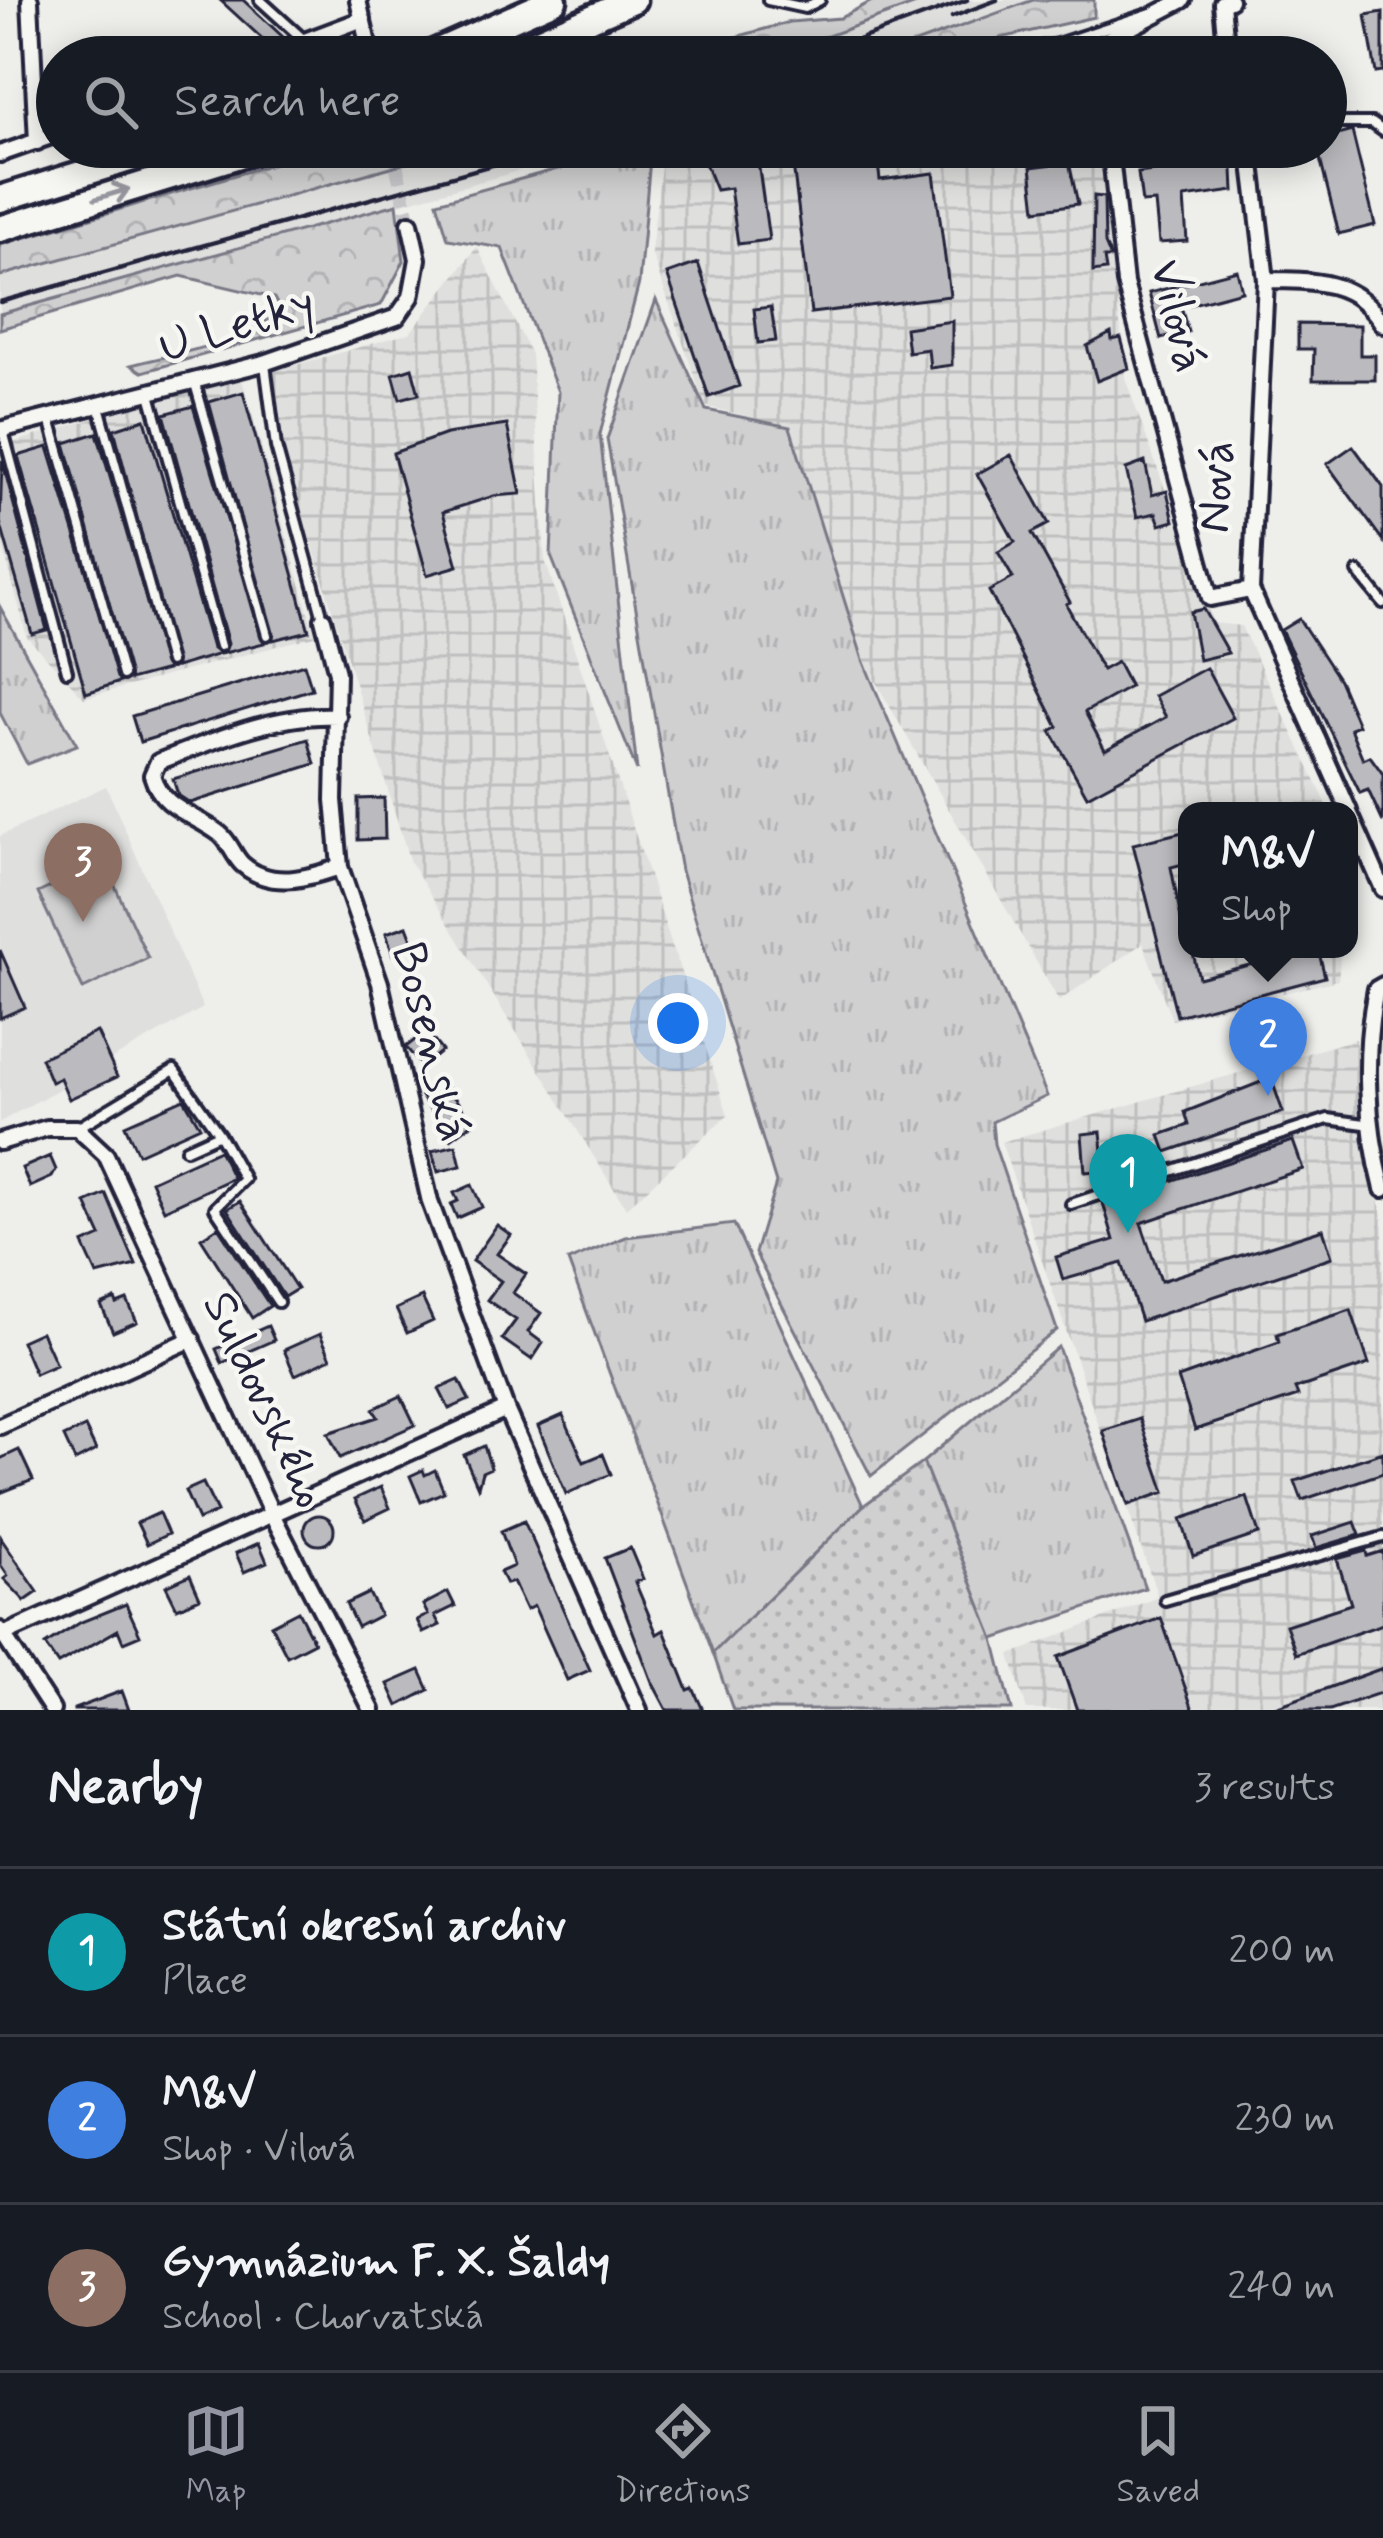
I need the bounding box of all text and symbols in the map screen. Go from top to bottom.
search box [36,36,1347,168]
icon: search [78,69,144,135]
text: Search here [174,73,401,132]
one-way arrow [92,182,130,204]
street label: Vilová [1133,253,1221,379]
street label: U Letky [151,273,323,379]
street label: Nová [1183,439,1251,535]
popup [1178,802,1358,958]
pin: 3 [44,823,122,922]
text: M&V [1221,825,1315,884]
text: Shop [1221,884,1292,935]
street label: Bosenská [375,936,485,1148]
your location [648,993,708,1053]
pin: 2 [1229,997,1307,1096]
pin: 1 [1089,1134,1167,1233]
street label: Suldovského [186,1282,342,1518]
text: Nearby [48,1755,203,1821]
text: 3 results [1194,1763,1335,1814]
text: Státní okresní archiv [162,1897,566,1956]
text: 1 [78,1926,96,1977]
text: 200 m [1229,1926,1335,1977]
text: Place [162,1956,248,2007]
text: M&V [162,2065,256,2124]
text: 2 [77,2094,97,2145]
text: 230 m [1234,2094,1335,2145]
text: Shop · Vilová [162,2124,356,2175]
text: Gymnázium F. X. Šaldy [162,2233,610,2292]
text: 3 [78,2262,96,2313]
text: 240 m [1227,2262,1335,2313]
text: School · Chorvatská [162,2292,484,2343]
tab: Map [183,2398,249,2514]
tab: Directions [615,2398,751,2514]
tab: Saved [1117,2398,1200,2514]

